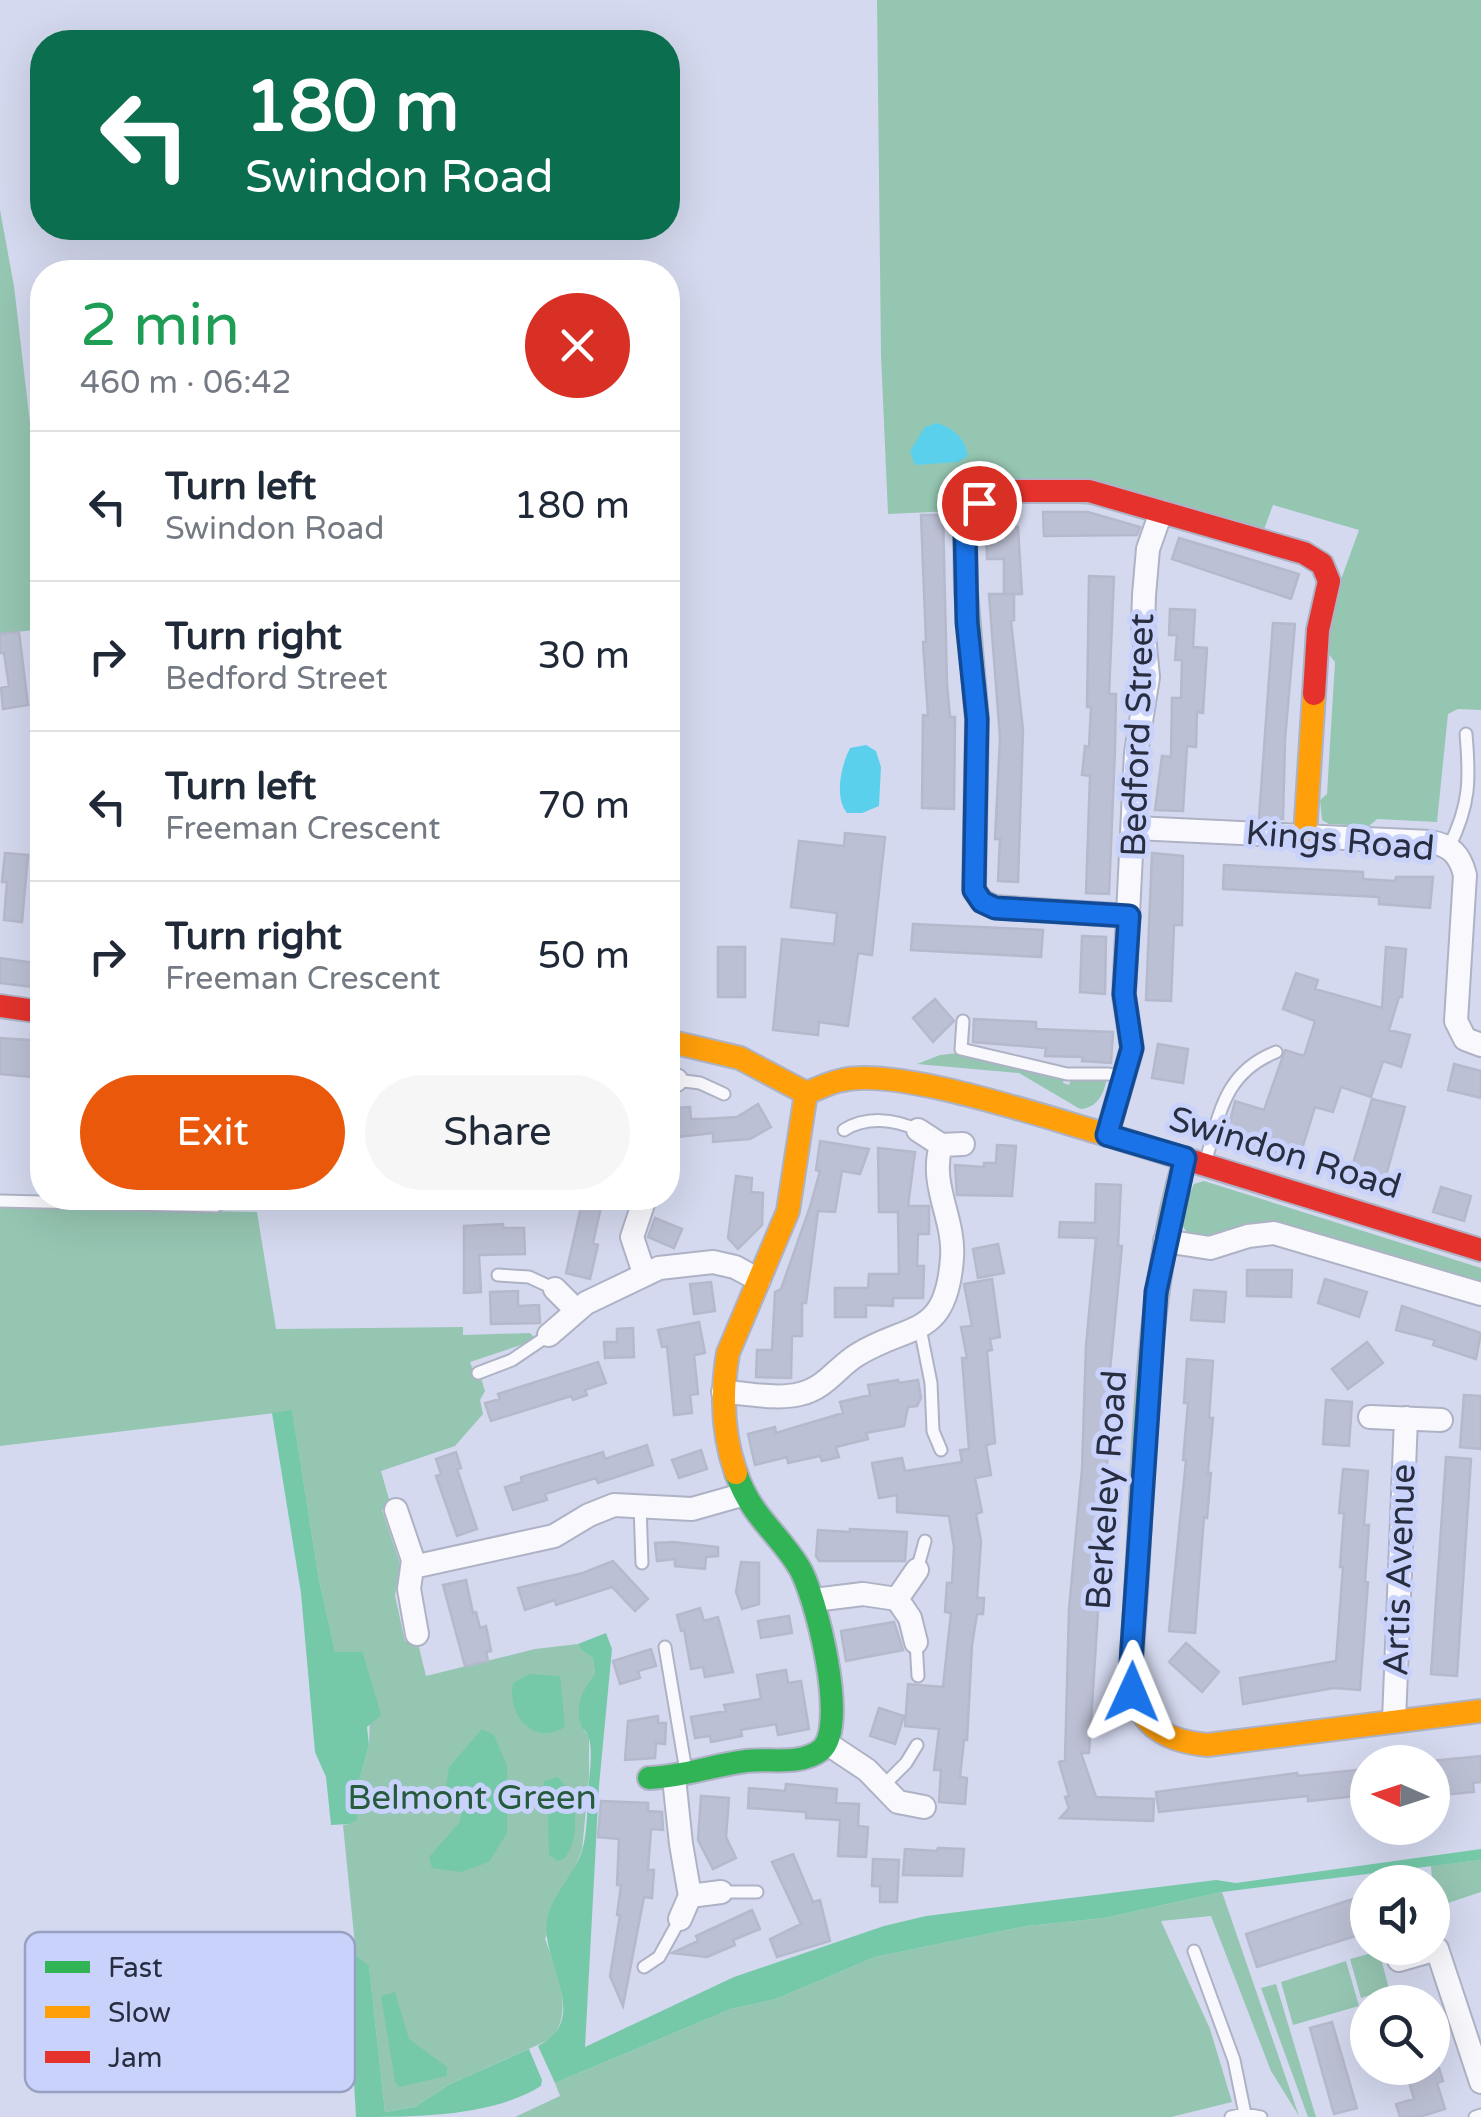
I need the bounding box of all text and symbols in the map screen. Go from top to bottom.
text: 180 m [245,66,459,150]
icon: left [80,70,210,200]
text: Swindon Road [245,151,553,205]
text: 2 min [80,290,240,362]
button: close [525,293,630,398]
text: 460 m · 06:42 [80,364,292,402]
pin [937,461,1022,546]
text: Turn left [165,464,316,510]
icon: arrive [952,476,1007,531]
icon: left [80,479,135,534]
text: 180 m [514,483,630,529]
text: Swindon Road [165,510,384,548]
street label: Bedford Street [1113,612,1163,858]
text: Turn right [165,614,342,660]
icon: right [80,629,135,684]
text: 30 m [538,633,630,679]
text: Bedford Street [165,660,388,698]
text: Turn left [165,764,316,810]
icon: left [80,779,135,834]
text: 70 m [538,783,630,829]
text: Freeman Crescent [165,810,440,848]
street label: Kings Road [1244,812,1436,870]
text: Turn right [165,914,342,960]
icon: right [80,929,135,984]
text: 50 m [538,933,630,979]
text: Freeman Crescent [165,960,440,998]
button: Exit [80,1075,345,1190]
button: Share [365,1075,630,1190]
street label: Swindon Road [1164,1098,1406,1208]
street label: Berkeley Road [1078,1369,1136,1611]
street label: Artis Avenue [1375,1463,1425,1677]
position arrow [1080,1640,1184,1744]
north arrow [1350,1745,1450,1845]
map controls [1350,1745,1450,2085]
park label: Belmont Green [347,1777,597,1819]
button: sound [1350,1865,1450,1965]
legend [25,1932,355,2092]
text: Fast [108,1951,163,1985]
button: search [1350,1985,1450,2085]
text: Slow [108,1996,171,2030]
text: Jam [108,2041,163,2075]

